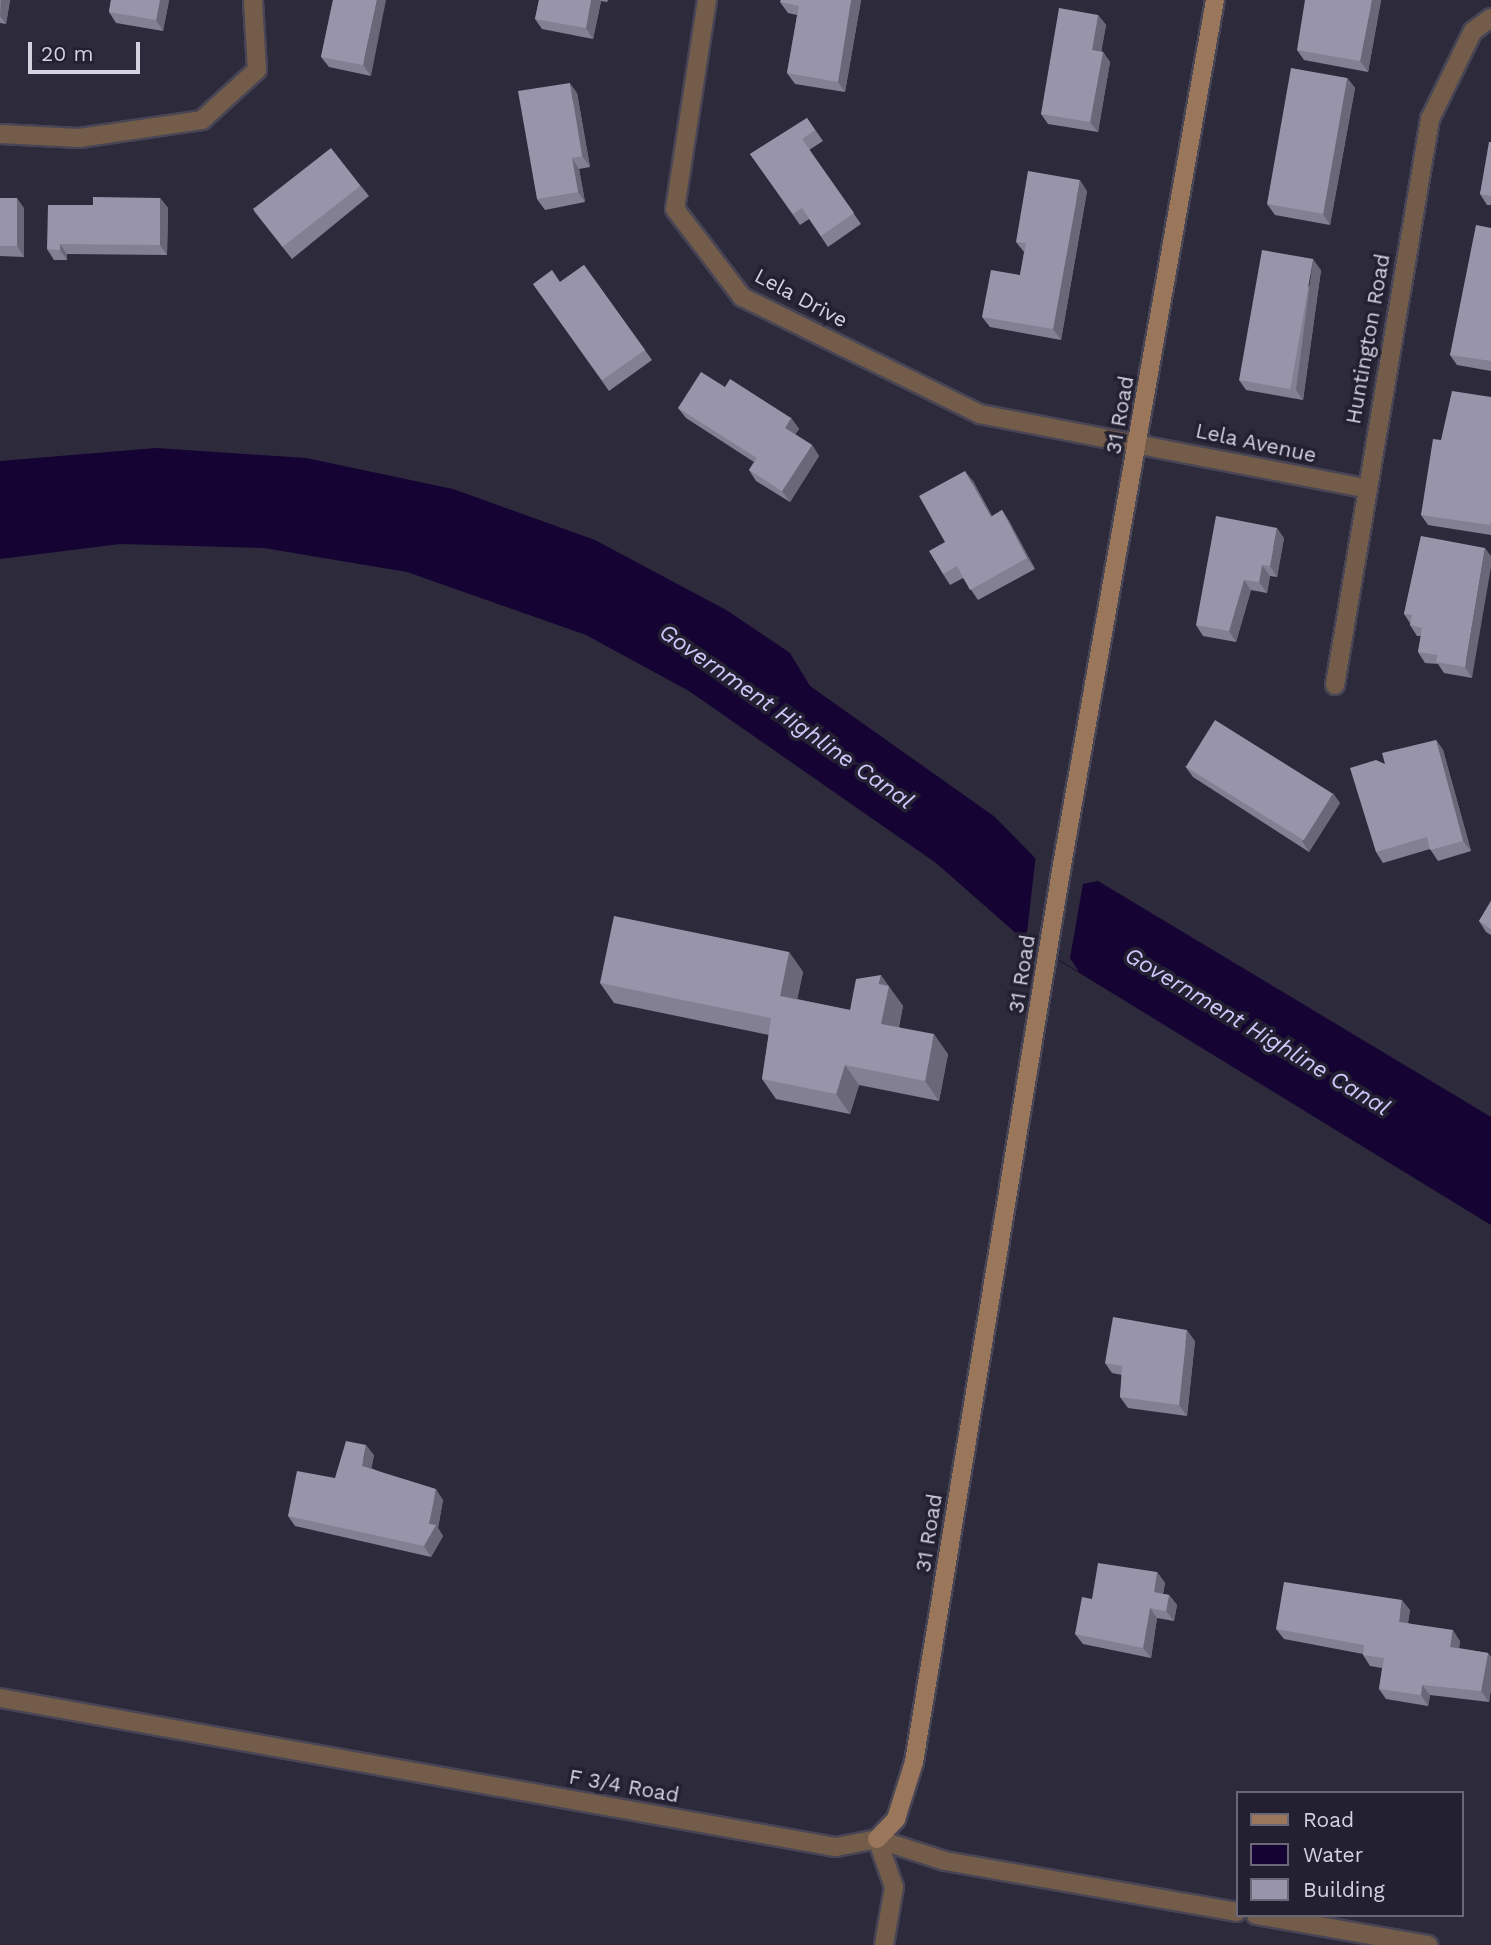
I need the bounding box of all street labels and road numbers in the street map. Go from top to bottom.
street label: Huntington Road [1341,252,1395,426]
street label: Lela Drive [750,263,852,333]
street label: 31 Road [1101,374,1139,456]
street label: Lela Avenue [1193,418,1319,468]
street label: 31 Road [1003,933,1041,1015]
street label: 31 Road [910,1492,948,1574]
street label: F 3/4 Road [567,1764,681,1808]

